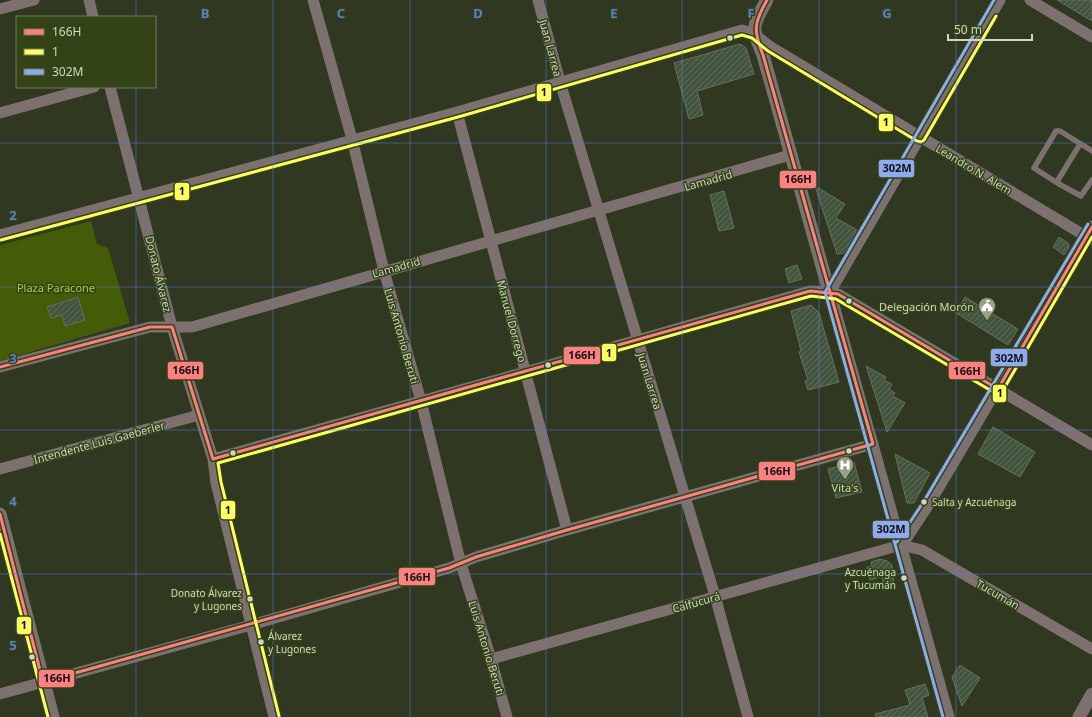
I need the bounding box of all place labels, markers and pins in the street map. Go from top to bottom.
unlabelled marker [725,33,735,43]
unlabelled marker [844,296,854,306]
public building icon: Delegación Morón [977,296,997,321]
place label: Delegación Morón [879,299,974,314]
unlabelled marker [543,360,553,370]
unlabelled marker [844,446,854,456]
unlabelled marker [228,448,238,458]
hospital icon: Vita's [835,455,855,480]
place label: Vita's [832,480,858,495]
place label: Salta y Azcuénaga [932,495,1016,509]
marker: Salta y Azcuénaga [919,497,929,507]
place label: Azcuénaga y Tucumán [845,565,896,592]
marker: Azcuénaga y Tucumán [899,573,909,583]
place label: Donato Álvarez y Lugones [171,586,242,613]
marker: Donato Álvarez y Lugones [245,594,255,604]
place label: Álvarez y Lugones [268,629,316,656]
marker: Álvarez y Lugones [256,637,266,647]
unlabelled marker [27,652,37,662]

